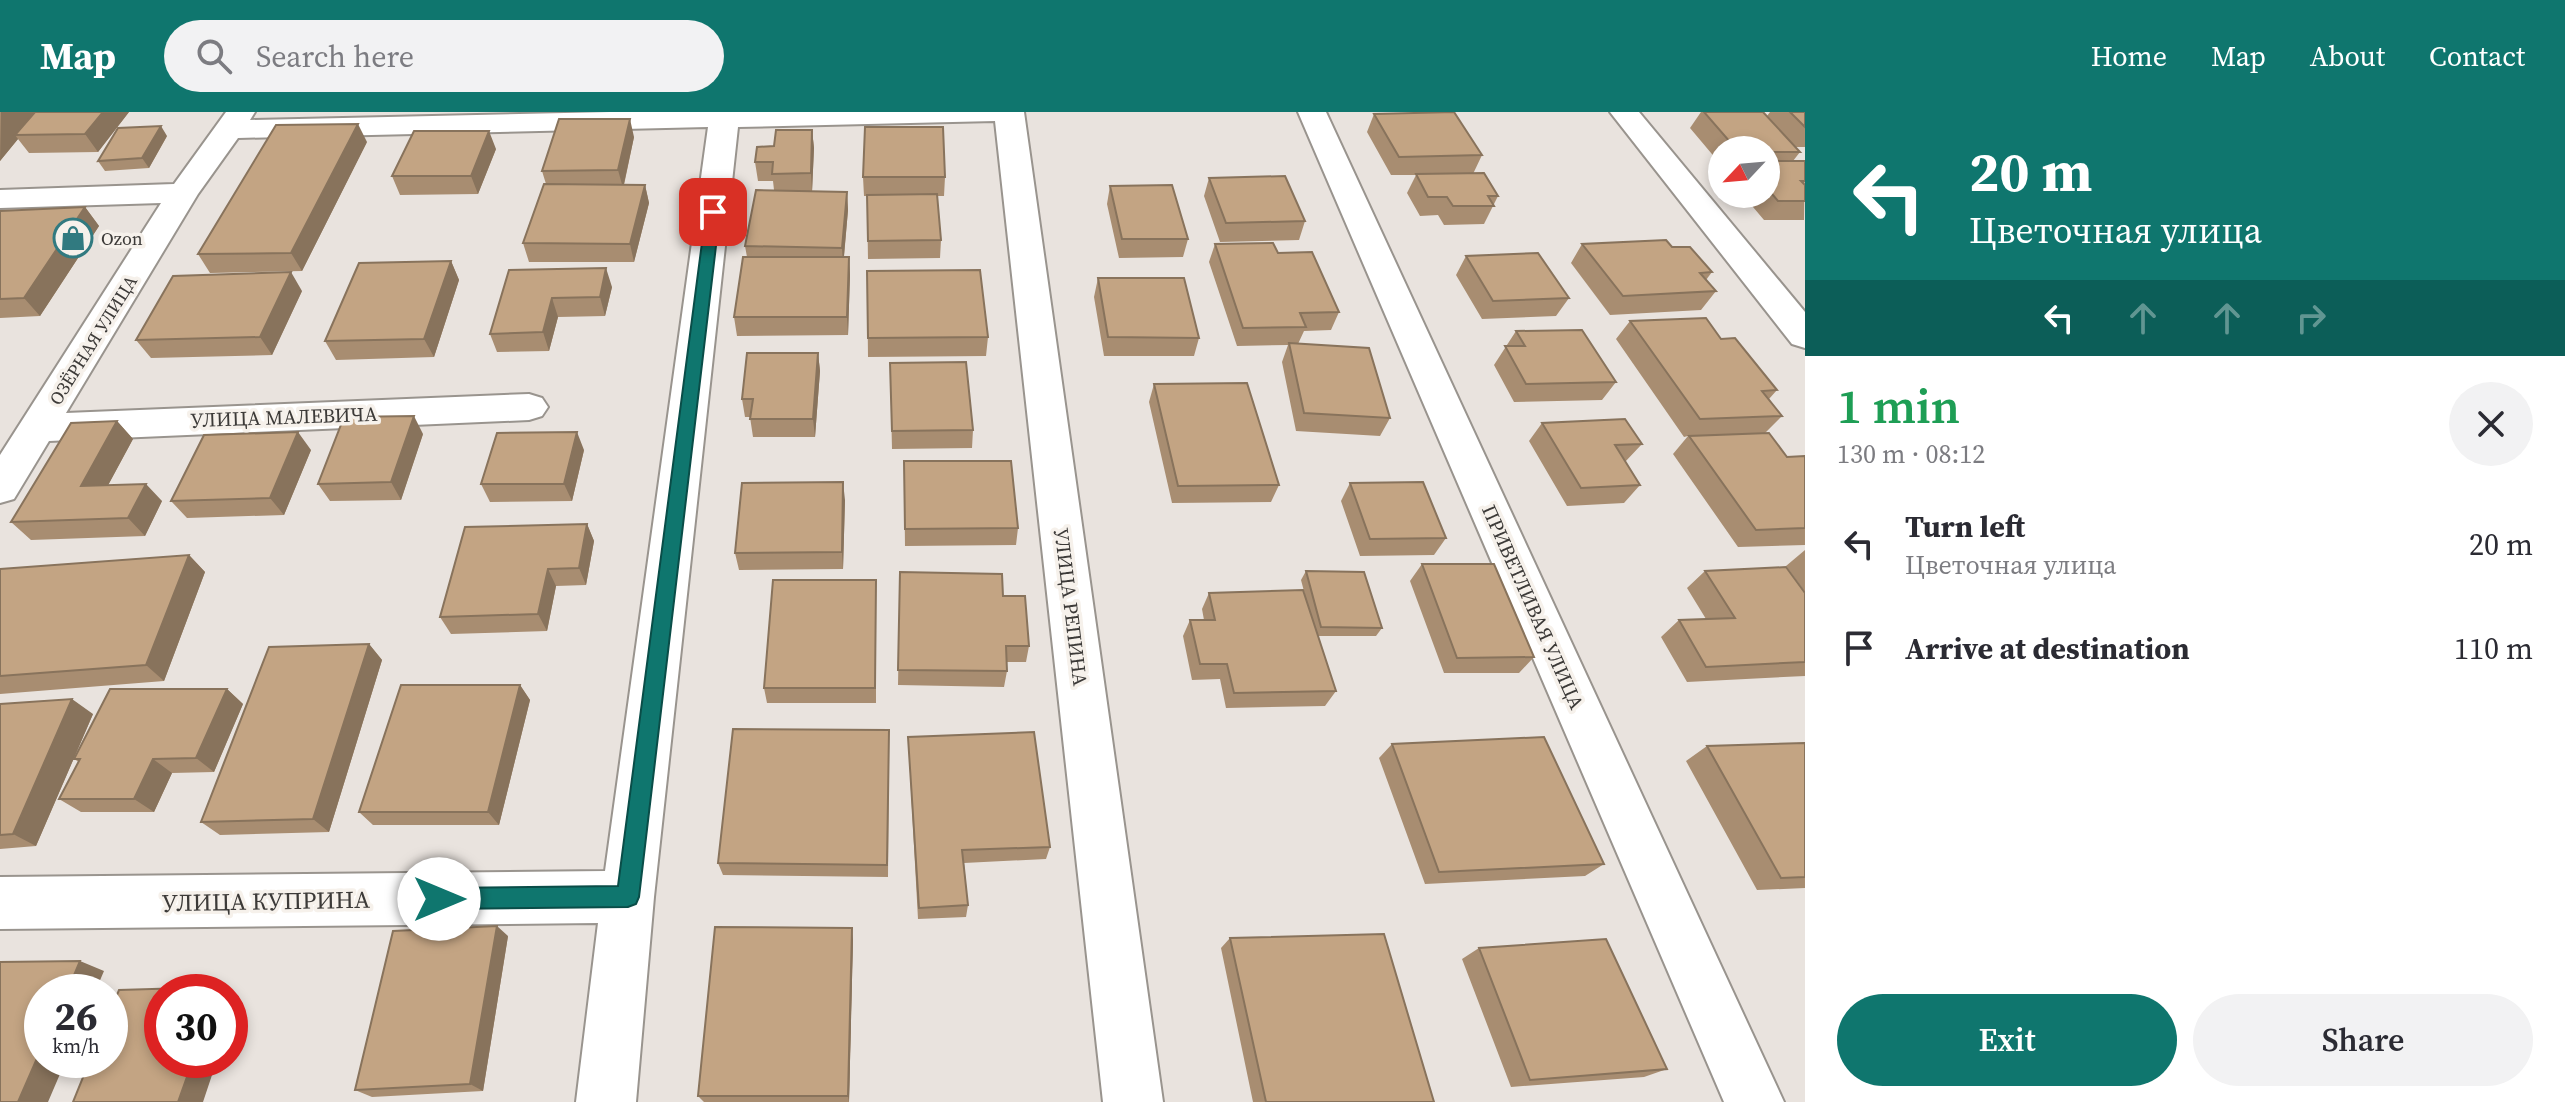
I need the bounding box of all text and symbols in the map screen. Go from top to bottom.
search box [164,20,724,92]
text: Map [40,30,116,82]
icon: search [192,34,236,78]
text: Search here [256,36,414,77]
text: Home [2091,37,2167,75]
text: Map [2211,37,2266,75]
text: About [2310,37,2385,75]
text: Contact [2429,37,2525,75]
text: 20 m [1969,133,2092,210]
north arrow [1708,136,1780,208]
map controls [1708,136,1780,208]
icon: left [1837,144,1941,248]
pin [679,178,747,246]
icon: arrive [691,190,735,234]
text: Цветочная улица [1969,206,2262,255]
shop icon: Ozon [52,217,94,259]
place label: Ozon [101,226,143,251]
street label: ОЗЁРНАЯ УЛИЦА [43,270,143,410]
icon: left [2037,296,2081,340]
icon: ahead [2121,296,2165,340]
icon: ahead [2205,296,2249,340]
icon: right [2289,296,2333,340]
text: 1 min [1837,373,1960,439]
button: close [2449,382,2533,466]
street label: УЛИЦА МАЛЕВИЧА [190,400,379,434]
text: 130 m · 08:12 [1837,436,1985,472]
street label: ПРИВЕТЛИВАЯ УЛИЦА [1475,500,1591,714]
text: Turn left [1905,506,2025,547]
icon: left [1837,522,1881,566]
text: 20 m [2469,524,2533,565]
street label: УЛИЦА РЕПИНА [1047,526,1095,688]
text: Цветочная улица [1905,547,2117,583]
icon: arrive [1837,626,1881,670]
text: Arrive at destination [1905,628,2190,669]
text: 110 m [2454,628,2533,669]
position arrow [397,857,481,941]
street label: УЛИЦА КУПРИНА [162,883,370,919]
speed limit sign: 30 [144,974,248,1078]
text: 26 [54,989,98,1043]
button: Exit [1837,994,2177,1086]
button: Share [2193,994,2533,1086]
text: km/h [52,1032,100,1060]

